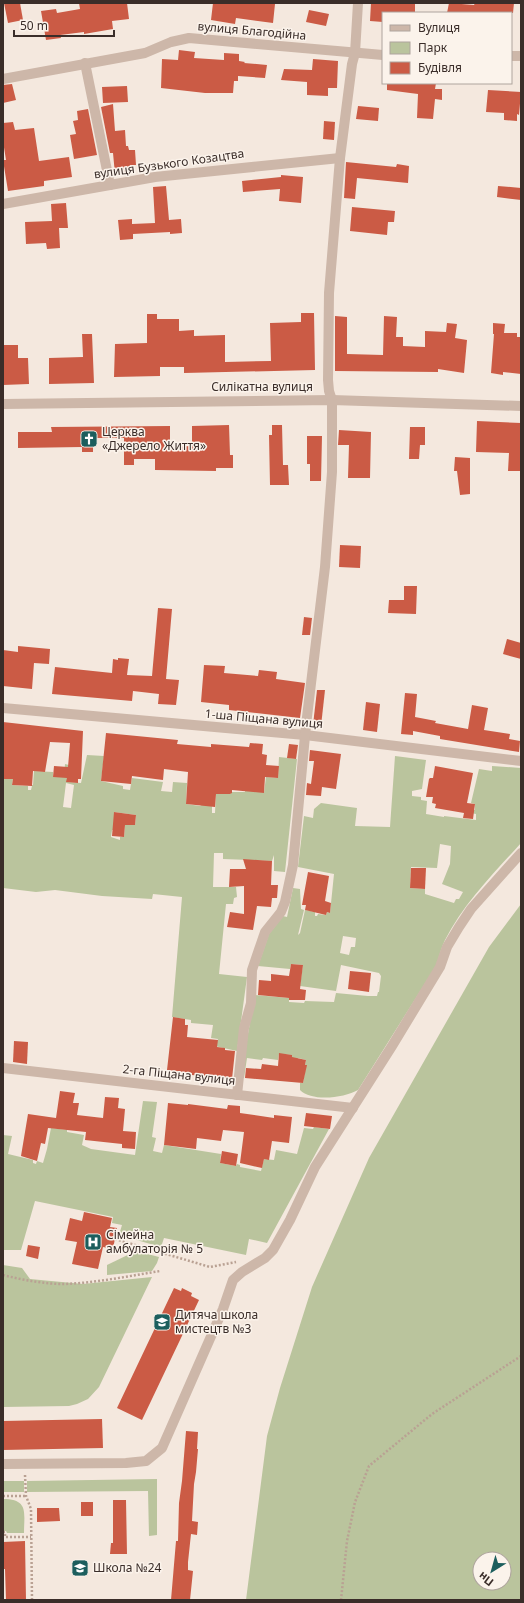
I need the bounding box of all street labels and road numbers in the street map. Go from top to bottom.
street label: вулиця Благодійна [197,17,307,44]
street label: вулиця Бузького Козацтва [93,145,245,182]
street label: Силікатна вулиця [211,378,313,395]
street label: 1-ша Піщана вулиця [204,705,324,732]
street label: 2-га Піщана вулиця [122,1060,236,1089]

